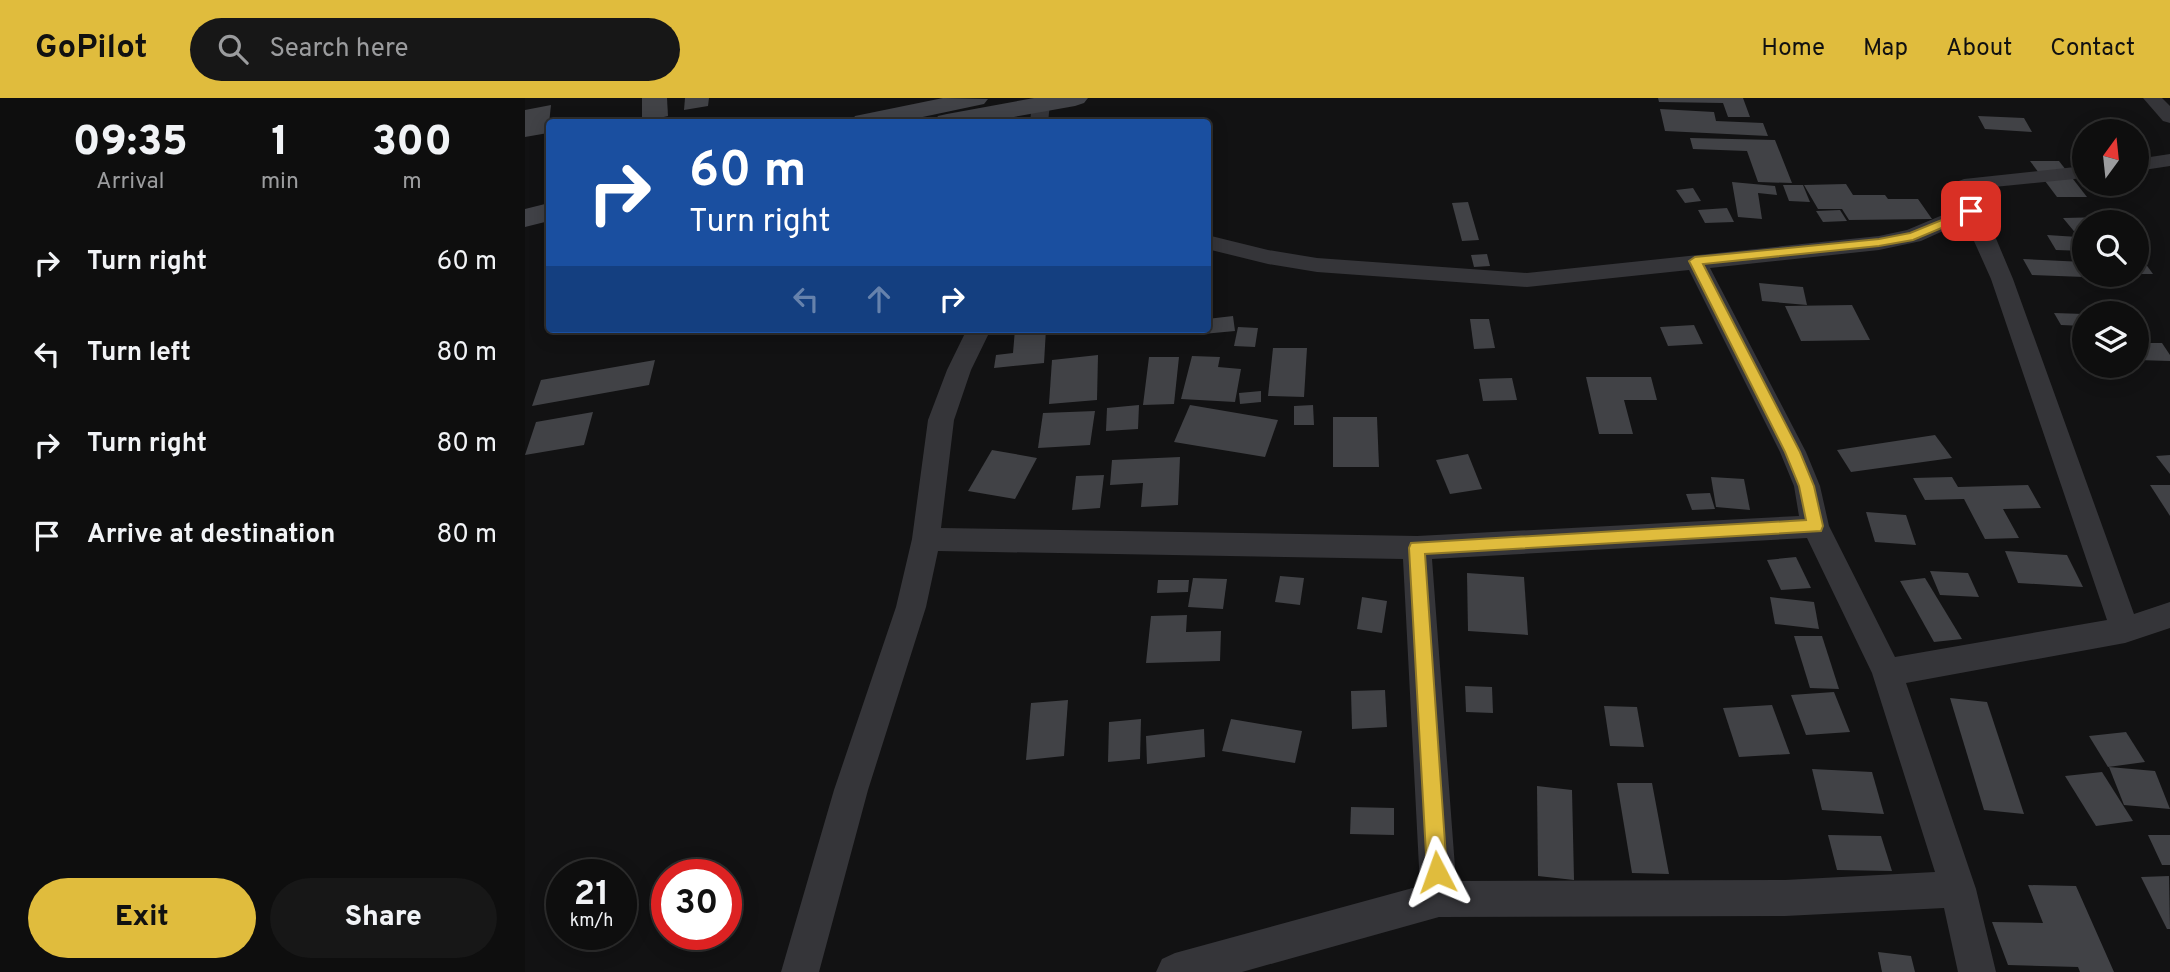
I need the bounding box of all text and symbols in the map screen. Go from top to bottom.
search box [190,18,680,81]
text: GoPilot [35,28,148,70]
icon: search [214,30,252,68]
text: Search here [270,33,408,66]
text: Home [1761,34,1825,64]
text: Map [1863,34,1908,64]
text: About [1946,34,2012,64]
text: Contact [2050,34,2135,64]
text: 09:35 [73,117,188,170]
text: 1 [271,117,288,170]
text: 300 [372,117,452,170]
north arrow [2072,119,2149,196]
map controls [2072,119,2149,378]
text: 60 m [689,142,807,204]
icon: right [574,147,665,238]
text: Arrival [96,168,165,197]
text: min [261,168,299,197]
text: m [402,168,422,197]
pin [1941,181,2001,241]
icon: arrive [1952,192,1990,230]
text: Turn right [689,203,831,243]
button: search [2072,210,2149,287]
icon: right [28,244,66,282]
text: Turn right [87,246,207,279]
text: 60 m [437,246,497,279]
icon: left [787,280,825,318]
icon: ahead [860,280,898,318]
icon: right [933,280,971,318]
button: layers [2072,301,2149,378]
icon: left [28,335,66,373]
text: Turn left [87,337,191,370]
text: 80 m [437,337,497,370]
icon: right [28,426,66,464]
text: Turn right [87,428,207,461]
text: 80 m [437,428,497,461]
icon: arrive [28,517,66,555]
text: Arrive at destination [87,519,335,552]
text: 80 m [437,519,497,552]
position arrow [1400,835,1474,909]
speed limit sign: 30 [651,859,742,950]
text: 21 [574,873,609,917]
button: Exit [28,878,256,958]
button: Share [270,878,497,958]
text: km/h [570,910,613,933]

